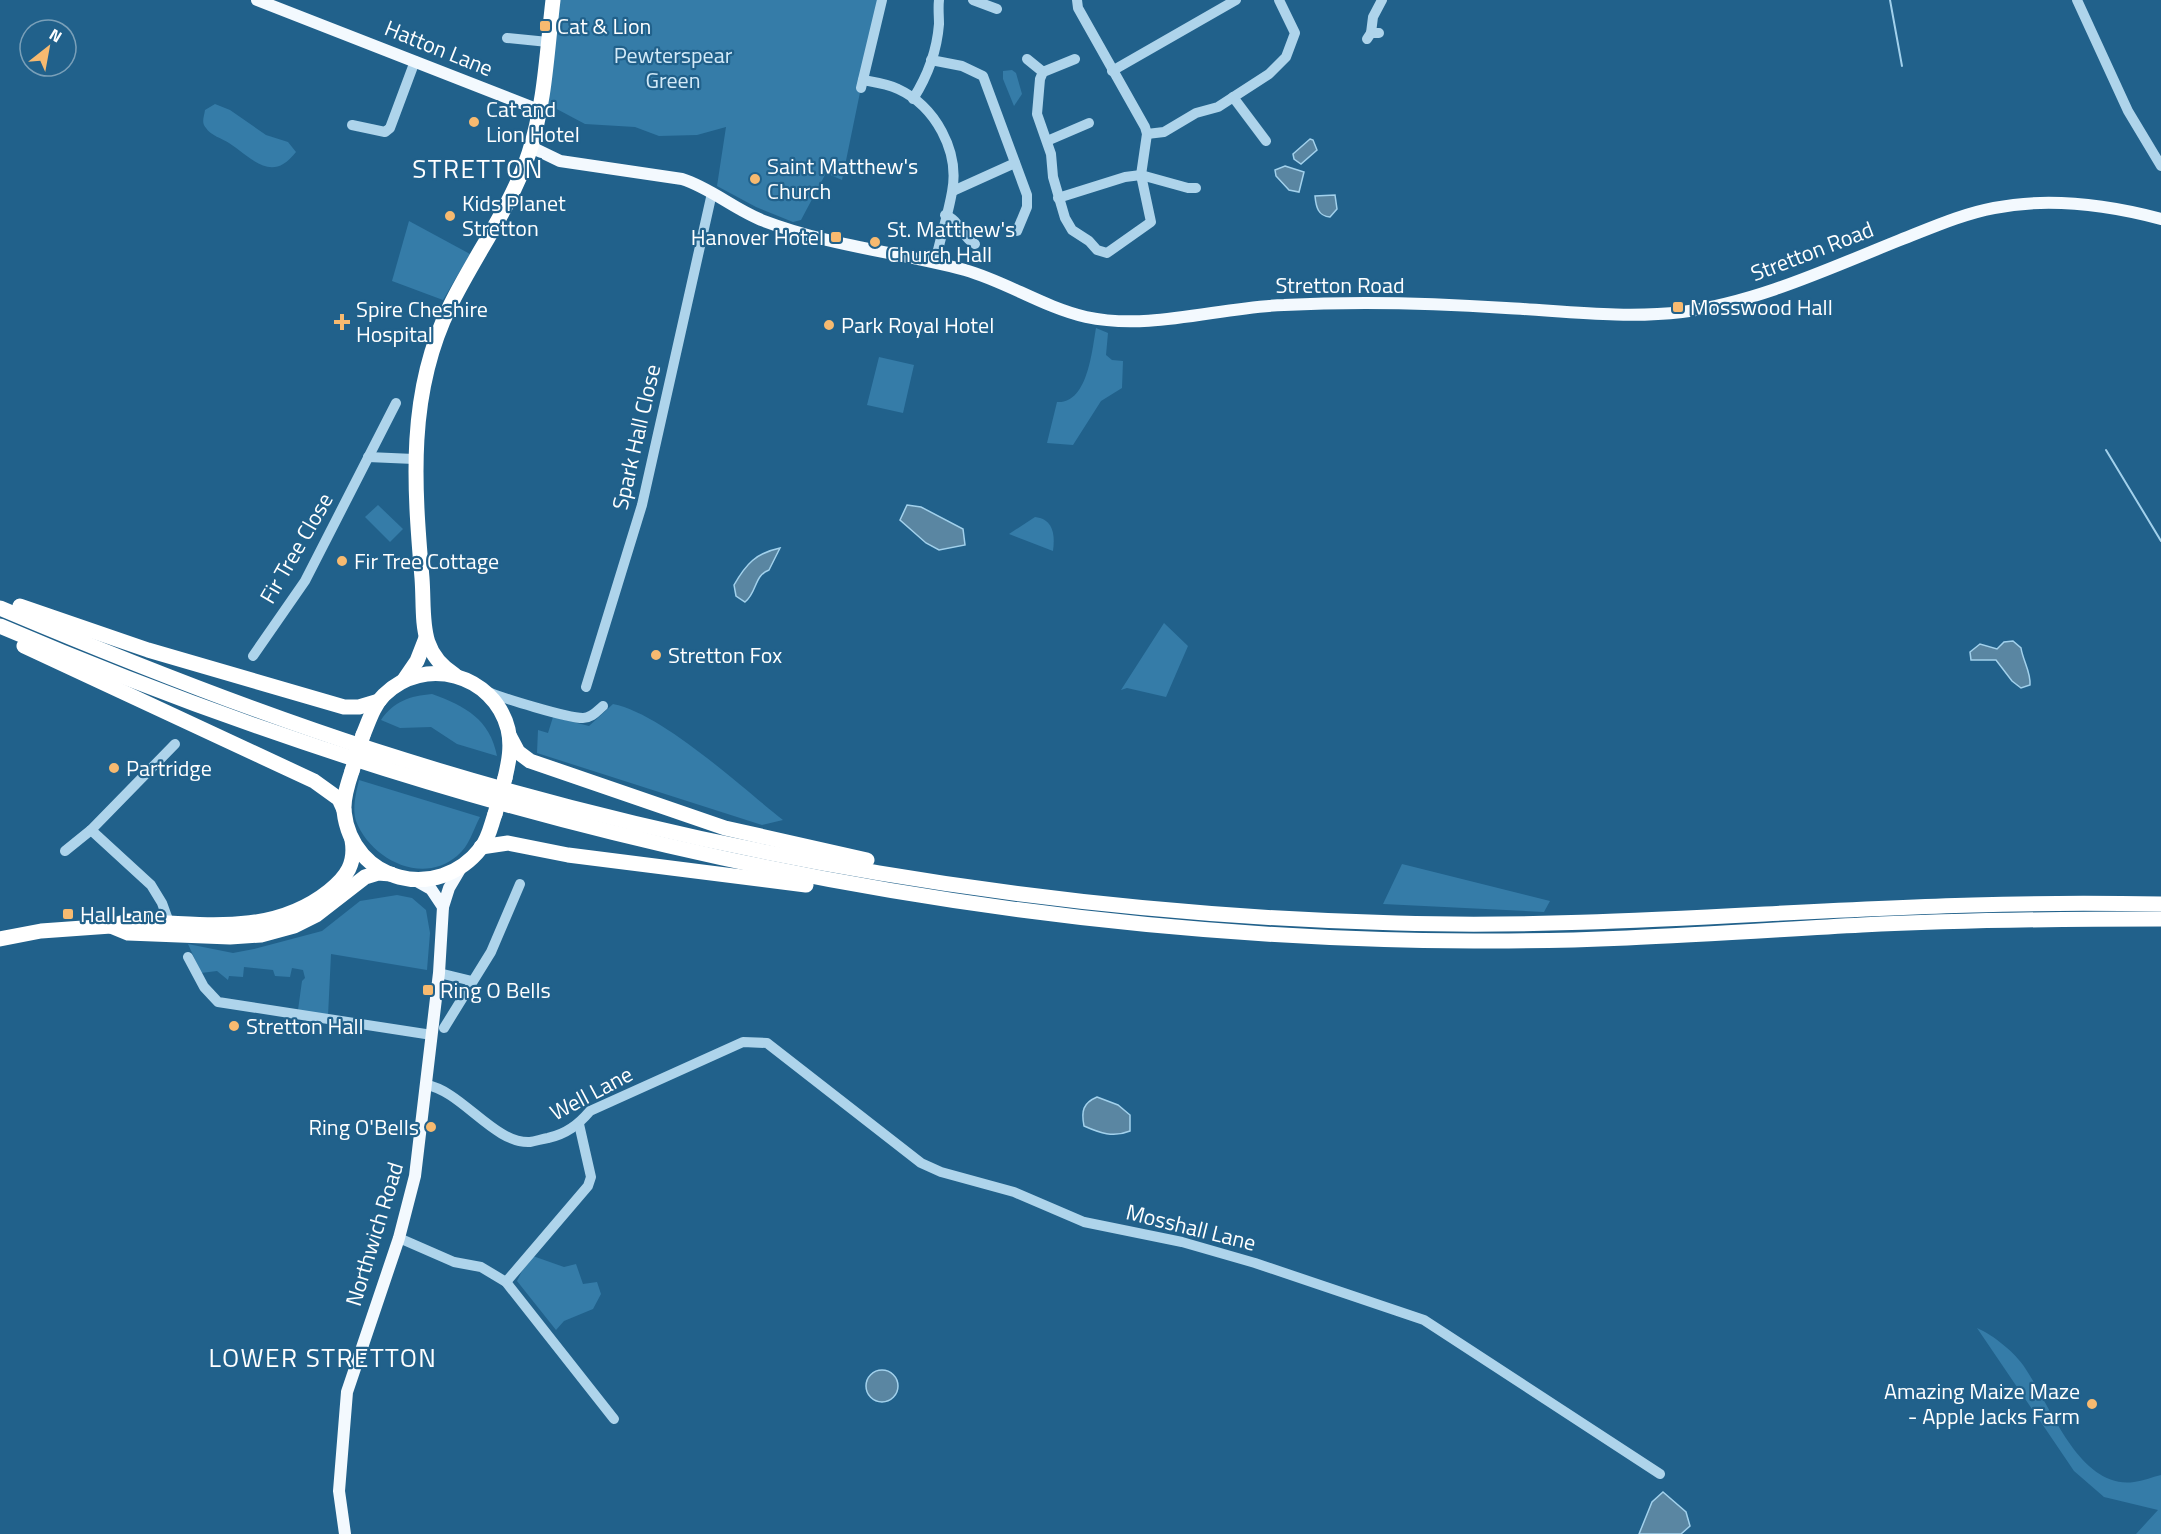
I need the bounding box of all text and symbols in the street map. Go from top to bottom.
place label: Cat & Lion [557,9,651,43]
street label: Hatton Lane [380,11,498,85]
north arrow [18,18,78,78]
marker: Cat & Lion [538,19,552,33]
text: N [45,22,67,48]
park label: Pewterspear Green [614,38,733,97]
place label: Cat and Lion Hotel [486,92,580,151]
marker: Cat and Lion Hotel [467,115,481,129]
district label: STRETTON [412,149,544,188]
place label: Saint Matthew's Church [767,149,918,208]
marker: Saint Matthew's Church [748,172,762,186]
place label: Kids Planet Stretton [462,186,566,245]
marker: Kids Planet Stretton [443,209,457,223]
place label: St. Matthew's Church Hall [887,212,1015,271]
street label: Stretton Road [1746,212,1878,290]
place label: Hanover Hotel [691,220,824,254]
marker: Hanover Hotel [829,230,843,244]
marker: St. Matthew's Church Hall [868,235,882,249]
street label: Stretton Road [1275,268,1405,302]
place label: Mosswood Hall [1690,290,1833,324]
place label: Spire Cheshire Hospital [356,292,488,351]
marker: Mosswood Hall [1671,300,1685,314]
place label: Park Royal Hotel [841,308,994,342]
marker: Spire Cheshire Hospital [333,313,351,331]
marker: Park Royal Hotel [822,318,836,332]
street label: Spark Hall Close [603,361,669,513]
street label: Fir Tree Close [251,486,341,610]
place label: Fir Tree Cottage [354,544,499,578]
marker: Fir Tree Cottage [335,554,349,568]
place label: Stretton Fox [668,638,782,672]
marker: Stretton Fox [649,648,663,662]
place label: Partridge [126,751,212,785]
marker: Partridge [107,761,121,775]
place label: Hall Lane [80,897,165,931]
marker: Hall Lane [61,907,75,921]
place label: Ring O Bells [440,973,551,1007]
marker: Ring O Bells [421,983,435,997]
place label: Stretton Hall [246,1009,364,1043]
marker: Stretton Hall [227,1019,241,1033]
street label: Well Lane [543,1057,639,1129]
place label: Ring O'Bells [309,1110,419,1144]
marker: Ring O'Bells [424,1120,438,1134]
street label: Northwich Road [336,1158,412,1310]
street label: Mosshall Lane [1122,1194,1260,1260]
district label: LOWER STRETTON [209,1338,437,1377]
place label: Amazing Maize Maze - Apple Jacks Farm [1884,1374,2080,1433]
marker: Amazing Maize Maze - Apple Jacks Farm [2085,1397,2099,1411]

